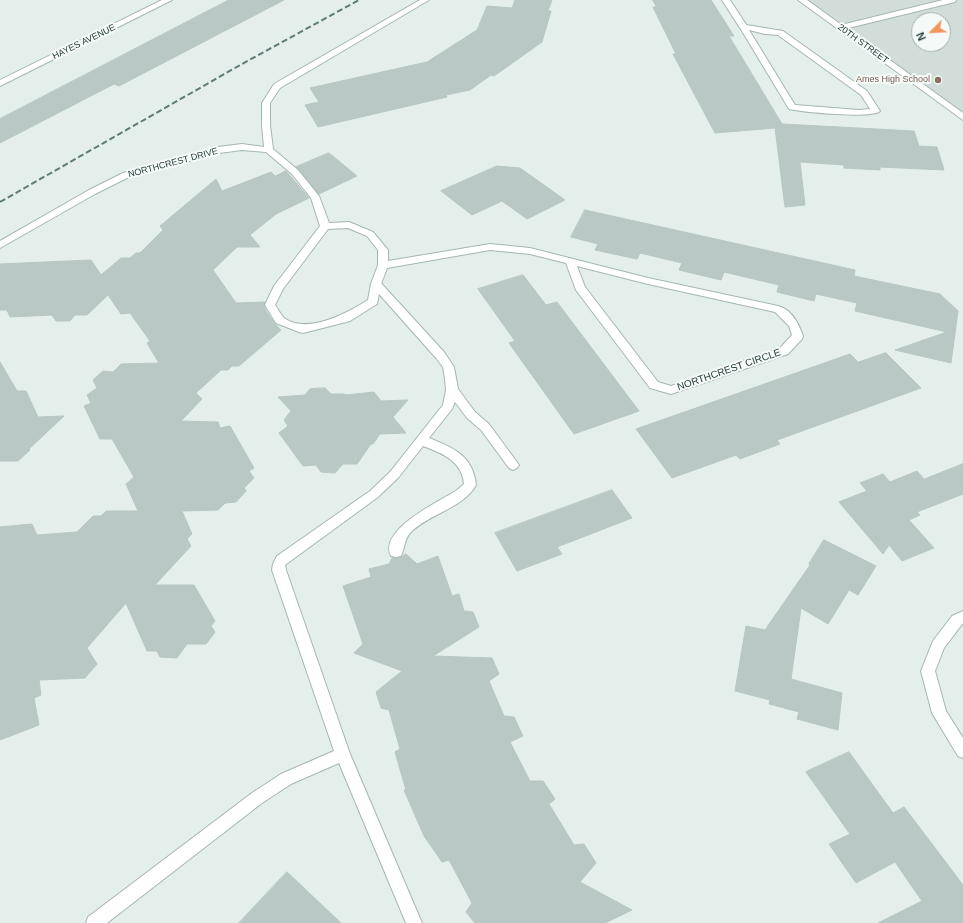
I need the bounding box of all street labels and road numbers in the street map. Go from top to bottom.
street label: HAYES AVENUE [51,22,117,62]
street label: 20TH STREET [836,22,890,66]
street label: NORTHCREST DRIVE [127,146,219,180]
street label: NORTHCREST CIRCLE [676,347,782,393]

